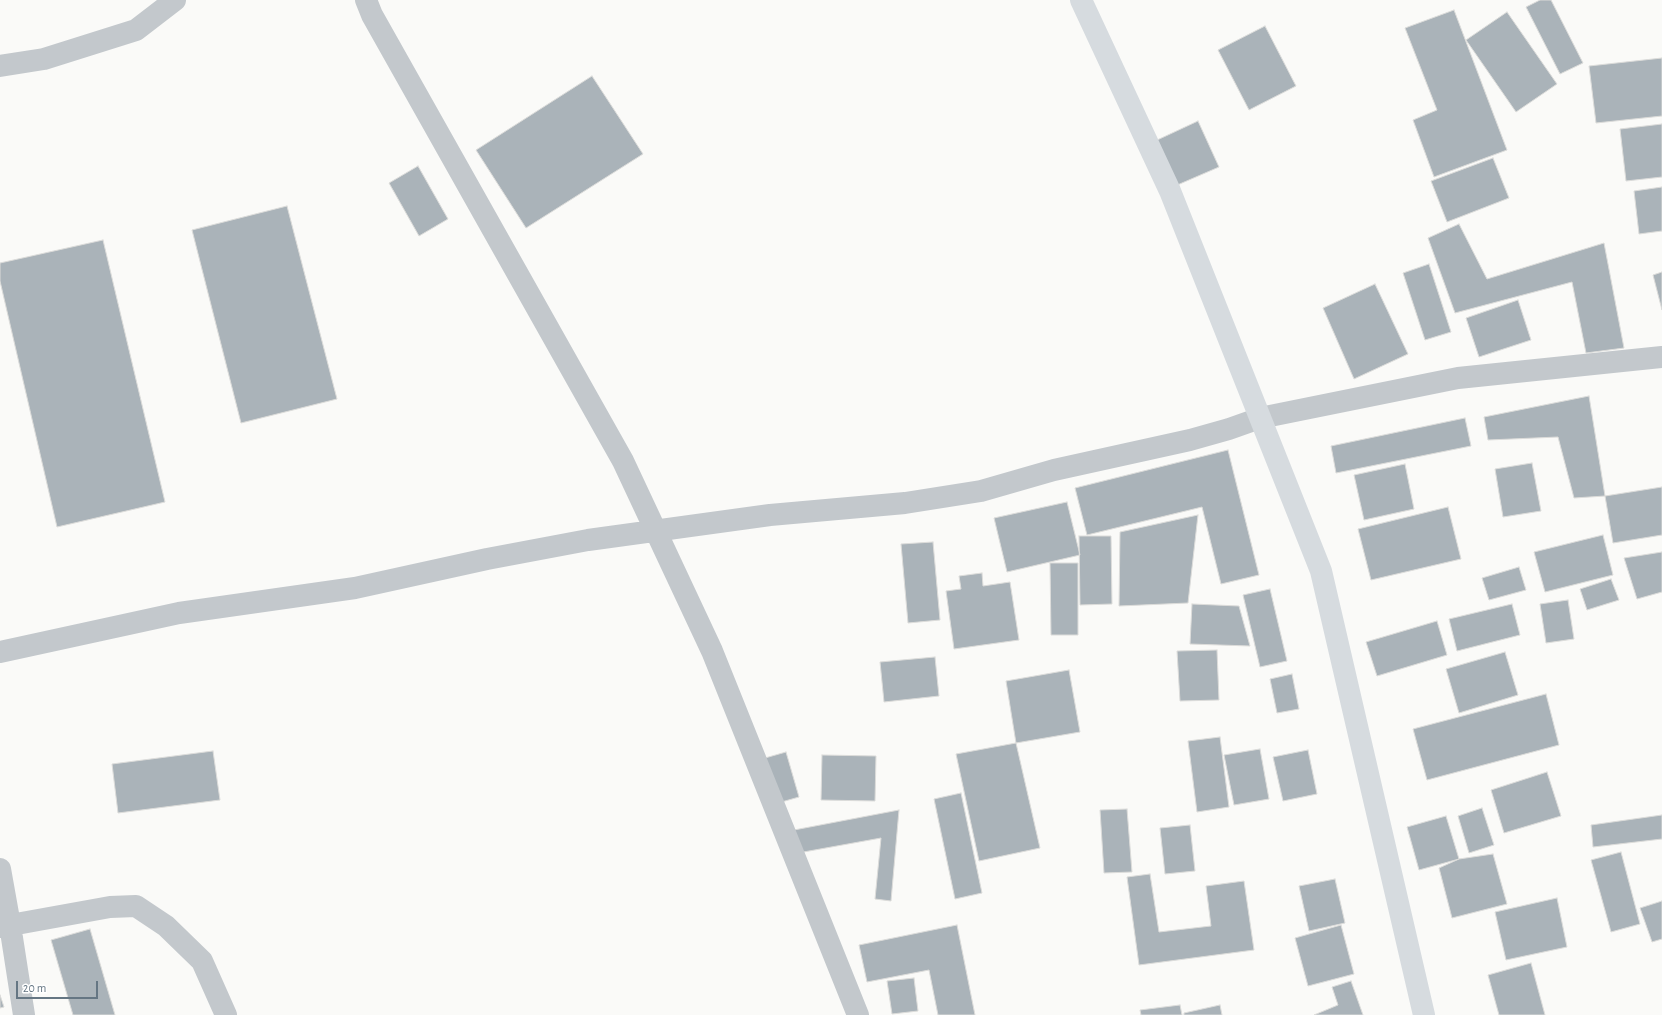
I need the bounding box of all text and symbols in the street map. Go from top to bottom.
scale bar [18,973,100,999]
text: 20 m [23,982,46,994]

